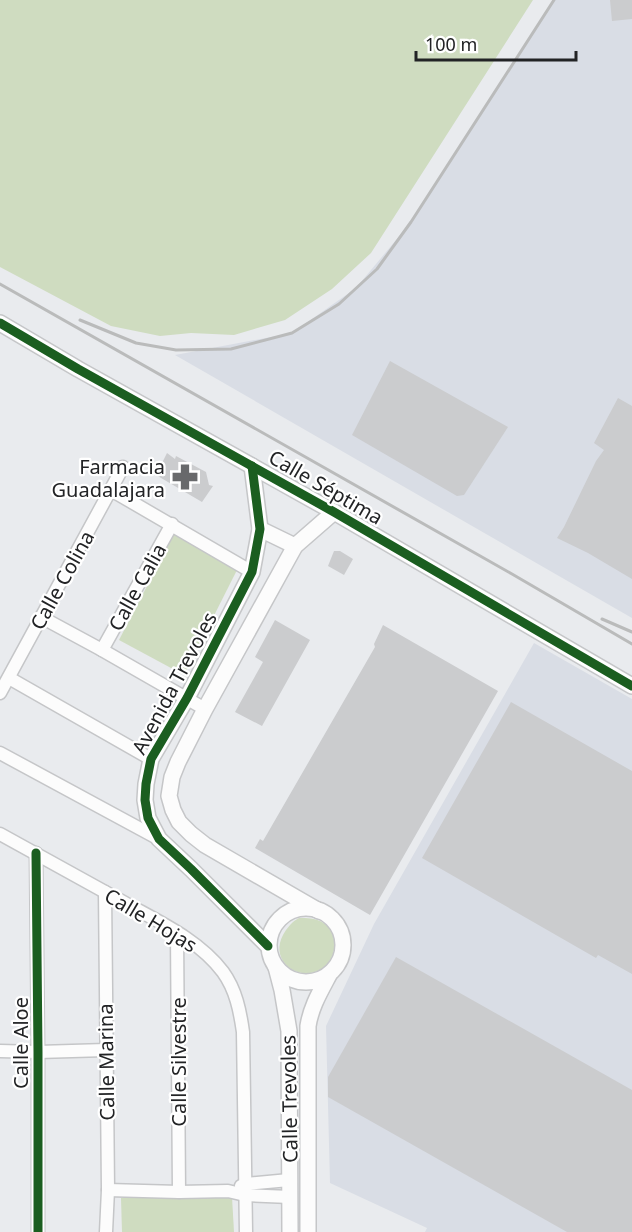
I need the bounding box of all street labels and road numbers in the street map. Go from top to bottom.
street label: Calle Séptima [264,443,388,531]
street label: Calle Colina [24,526,100,634]
street label: Calle Calia [102,538,172,636]
street label: Avenida Trevoles [125,607,223,759]
street label: Calle Hojas [100,882,202,958]
street label: Calle Aloe [7,997,34,1089]
street label: Calle Silvestre [165,997,192,1127]
street label: Calle Marina [91,1003,121,1121]
street label: Calle Trevoles [274,1035,304,1163]

